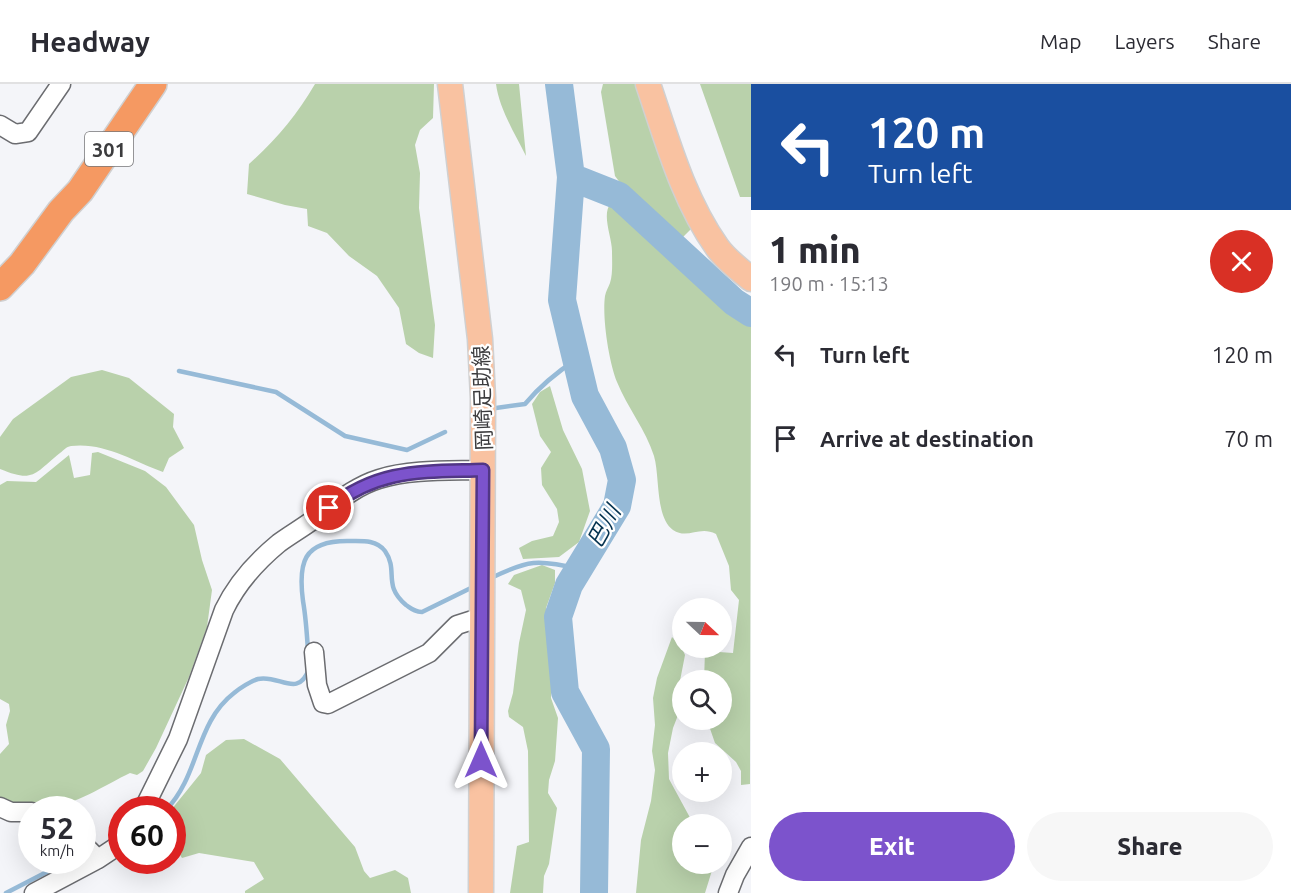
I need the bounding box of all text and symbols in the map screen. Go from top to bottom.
text: Headway [30,26,150,57]
text: Map [1040,29,1081,53]
text: Layers [1114,29,1175,53]
text: Share [1208,29,1261,53]
icon: left [769,108,847,186]
text: 120 m [868,109,985,156]
road number: 301 [85,132,133,166]
text: Turn left [868,158,972,188]
text: 1 min [769,229,861,270]
button: close [1210,230,1273,293]
text: 190 m · 15:13 [769,272,889,295]
icon: left [769,338,802,371]
text: Turn left [820,342,910,367]
text: 120 m [1212,342,1273,367]
street label: 岡崎足助線 [468,345,496,451]
icon: arrive [769,422,802,455]
text: Arrive at destination [820,426,1034,451]
text: 70 m [1224,426,1273,451]
pin [303,482,354,533]
icon: arrive [312,491,345,524]
water label: 巴川 [581,499,626,551]
north arrow [672,598,732,658]
map controls [672,598,732,874]
button: search [672,670,732,730]
position arrow [449,728,513,792]
button: + [672,742,732,802]
speed limit sign: 60 [108,796,186,874]
text: 52 [40,811,74,845]
button: Exit [769,812,1015,881]
button: Share [1027,812,1273,881]
button: − [672,814,732,874]
text: km/h [40,842,74,859]

